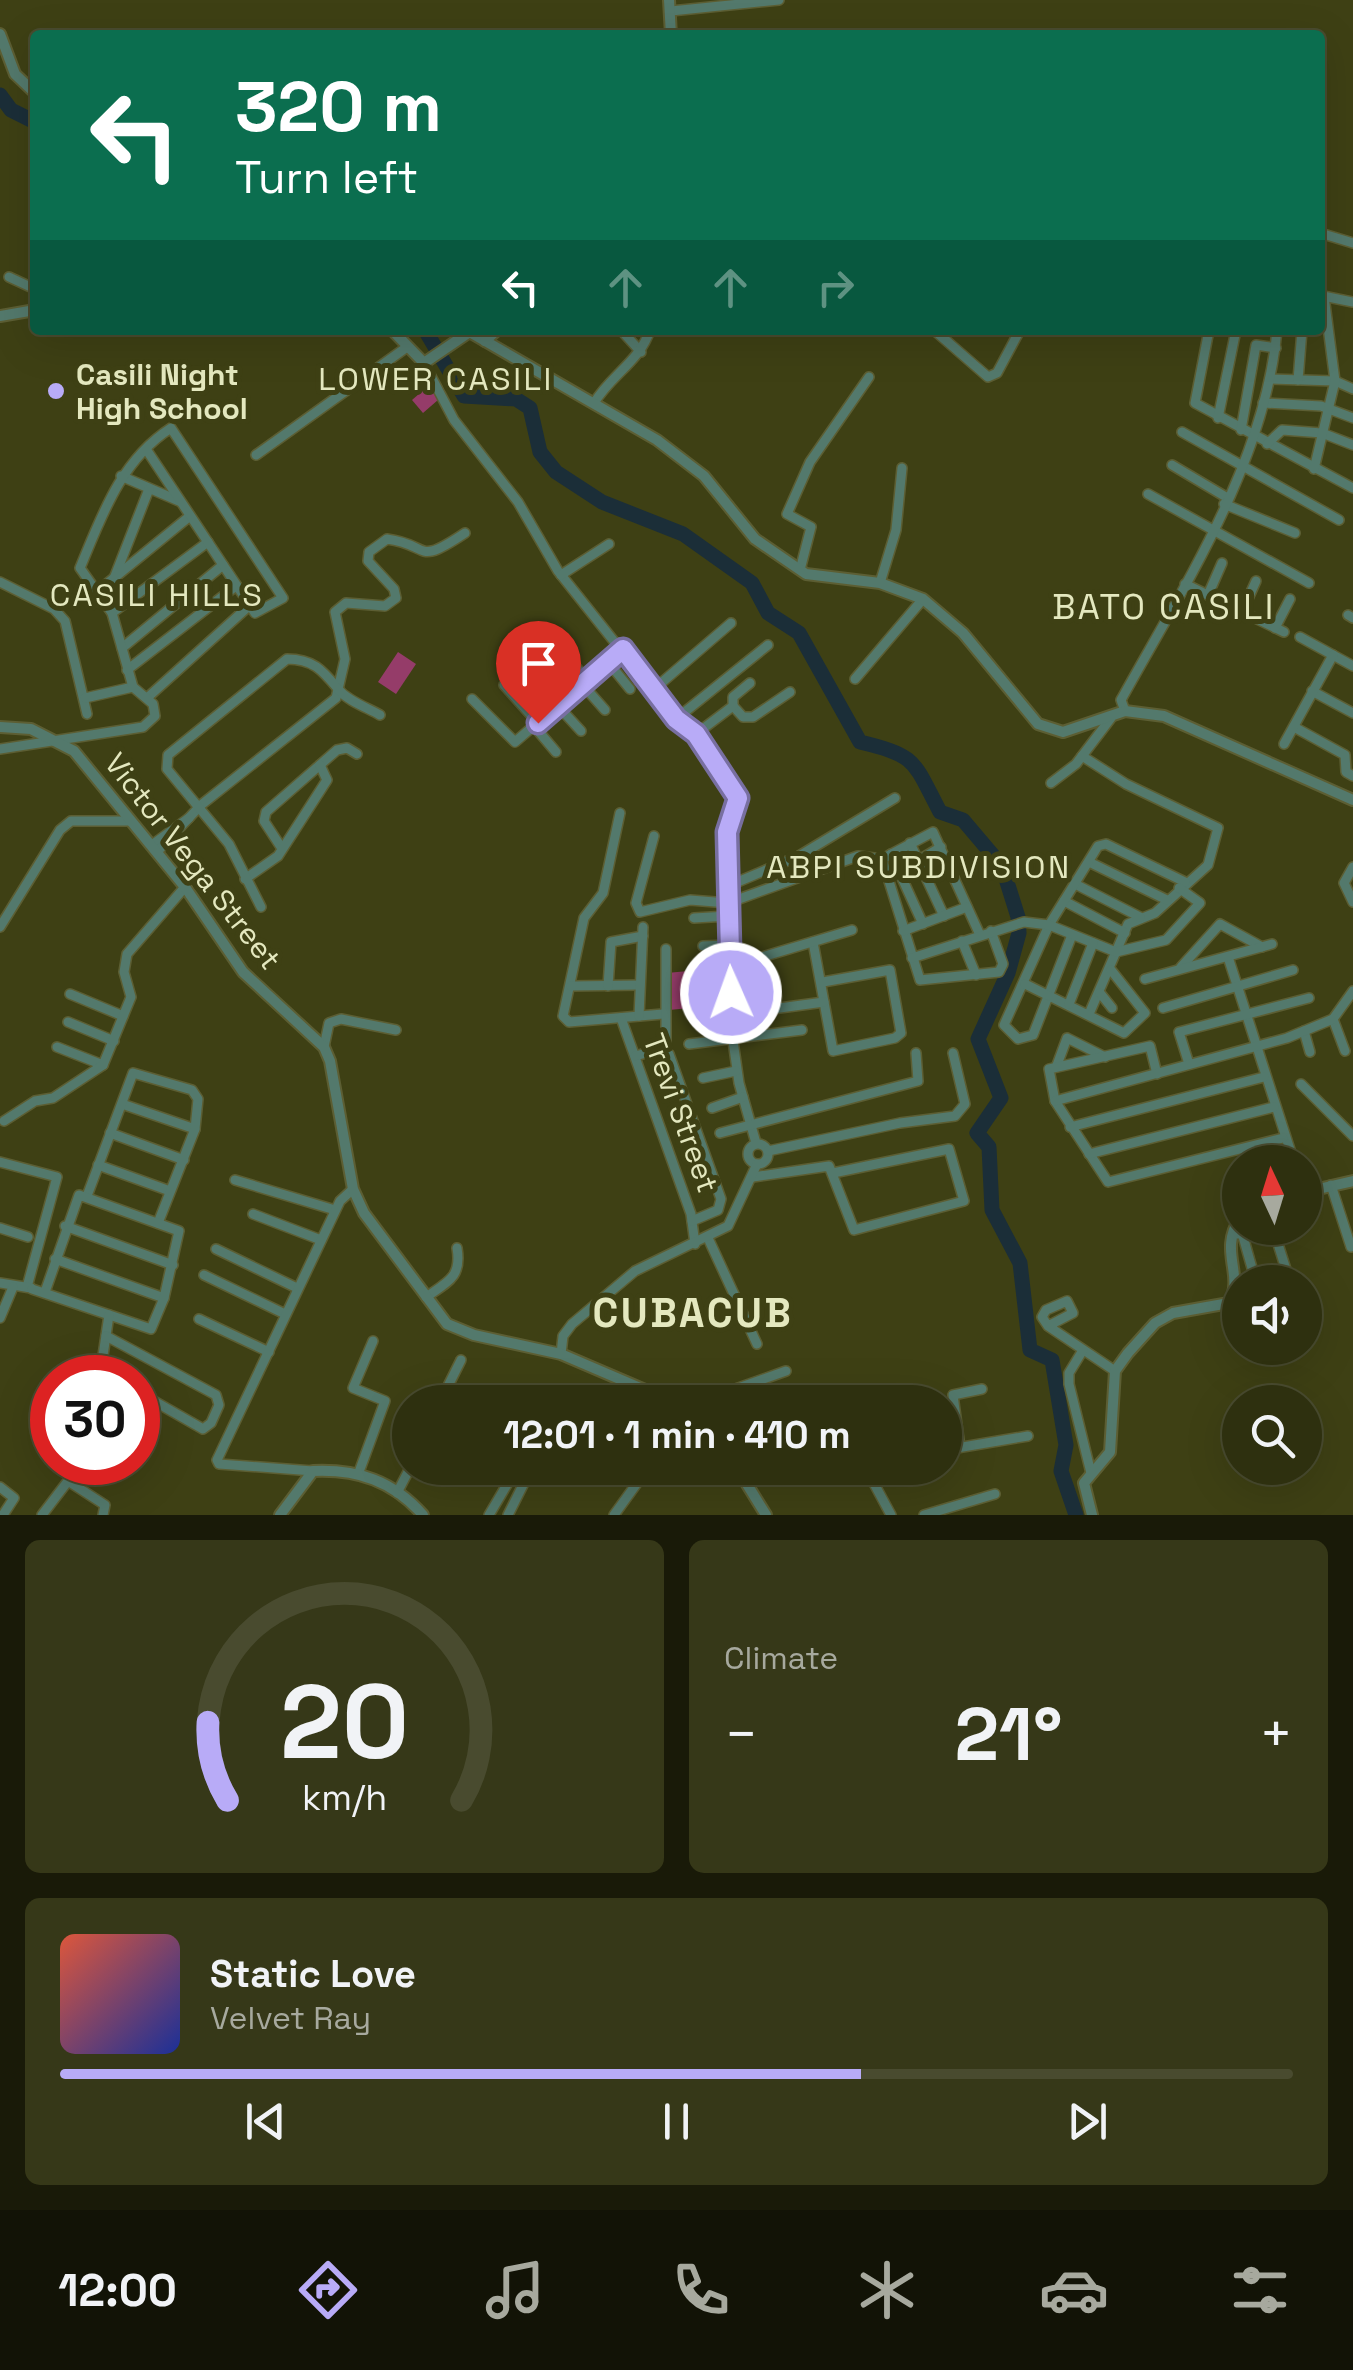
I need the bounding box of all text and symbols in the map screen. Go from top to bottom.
text: 320 m [235,62,442,151]
icon: left [70,70,200,200]
text: Turn left [235,149,418,206]
icon: left [493,260,548,315]
icon: ahead [598,260,653,315]
icon: ahead [703,260,758,315]
icon: right [808,260,863,315]
place label: Casili Night High School [76,355,248,428]
district label: LOWER CASILI [318,359,554,399]
marker: Casili Night High School [45,380,67,402]
district label: CASILI HILLS [50,575,264,615]
district label: BATO CASILI [1052,585,1276,629]
pin [496,621,581,724]
icon: arrive [511,636,566,691]
street label: Victor Vega Street [96,745,290,977]
district label: ABPI SUBDIVISION [766,847,1072,887]
position arrow [679,941,783,1045]
street label: Trevi Street [634,1028,728,1198]
north arrow [1222,1145,1322,1245]
map controls [1222,1145,1322,1485]
button: sound [1222,1265,1322,1365]
district label: CUBACUB [593,1288,793,1339]
speed limit sign: 30 [30,1355,160,1485]
button: search [1222,1385,1322,1485]
text: 12:01 · 1 min · 410 m [503,1411,851,1459]
text: Climate [724,1638,838,1678]
text: 20 [280,1656,409,1788]
text: 21° [954,1686,1063,1782]
text: − [724,1699,758,1769]
text: + [1259,1699,1293,1769]
text: km/h [302,1775,387,1820]
text: Static Love [210,1950,416,1998]
text: Velvet Ray [210,1998,371,2038]
icon: previous [238,2094,293,2149]
icon: pause [649,2094,704,2149]
icon: next [1060,2094,1115,2149]
icon: directions [293,2255,363,2325]
icon: music [480,2255,550,2325]
icon: phone [666,2255,736,2325]
icon: climate [852,2255,922,2325]
icon: car [1039,2255,1109,2325]
icon: filters [1225,2255,1295,2325]
text: 12:00 [58,2262,177,2319]

